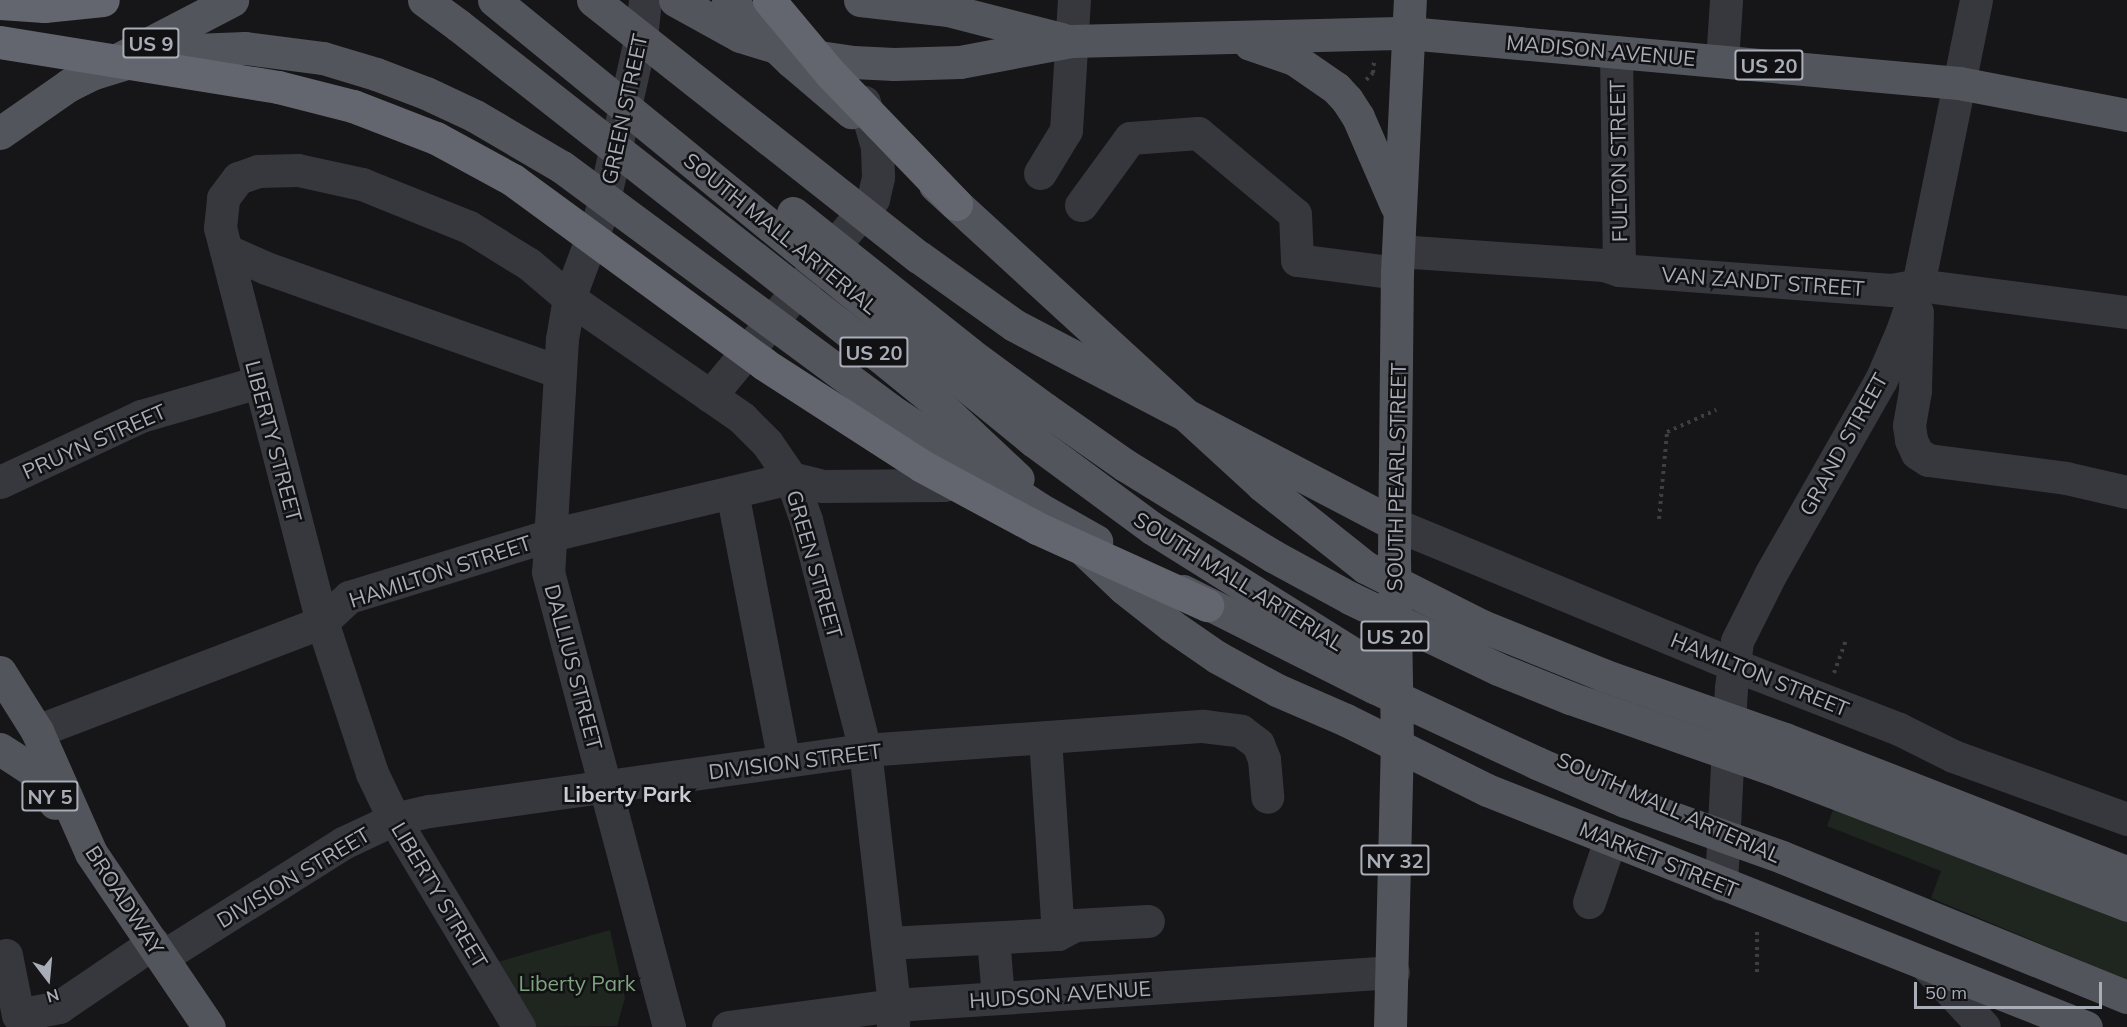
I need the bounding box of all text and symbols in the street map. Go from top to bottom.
road number: US 9 [121,26,181,60]
street label: MADISON AVENUE [1505,29,1697,71]
street label: GREEN STREET [596,32,652,186]
road number: US 20 [1733,48,1805,82]
street label: FULTON STREET [1604,80,1632,242]
street label: SOUTH MALL ARTERIAL [679,147,883,319]
street label: VAN ZANDT STREET [1661,261,1865,301]
road number: US 20 [838,335,910,369]
street label: LIBERTY STREET [240,358,308,524]
street label: SOUTH PEARL STREET [1381,363,1411,591]
street label: GRAND STREET [1793,368,1893,520]
street label: PRUYN STREET [18,398,170,484]
street label: GREEN STREET [782,487,848,641]
street label: SOUTH MALL ARTERIAL [1130,506,1348,656]
street label: HAMILTON STREET [346,530,534,612]
street label: DALLIUS STREET [540,582,608,752]
road number: US 20 [1359,619,1431,653]
street label: HAMILTON STREET [1667,627,1853,721]
street label: DIVISION STREET [707,738,883,784]
street label: SOUTH MALL ARTERIAL [1553,746,1785,868]
road number: NY 5 [20,779,80,813]
district label: Liberty Park [563,782,691,808]
street label: MARKET STREET [1576,816,1742,902]
street label: LIBERTY STREET [386,817,494,973]
street label: DIVISION STREET [212,821,374,933]
street label: BROADWAY [81,841,169,959]
road number: NY 32 [1359,843,1431,877]
north arrow [18,949,78,1009]
park label: Liberty Park [519,970,635,996]
scale bar [1917,970,2104,1008]
street label: HUDSON AVENUE [968,975,1152,1013]
text: 50 m [1925,981,1967,1004]
text: N [44,985,62,1008]

